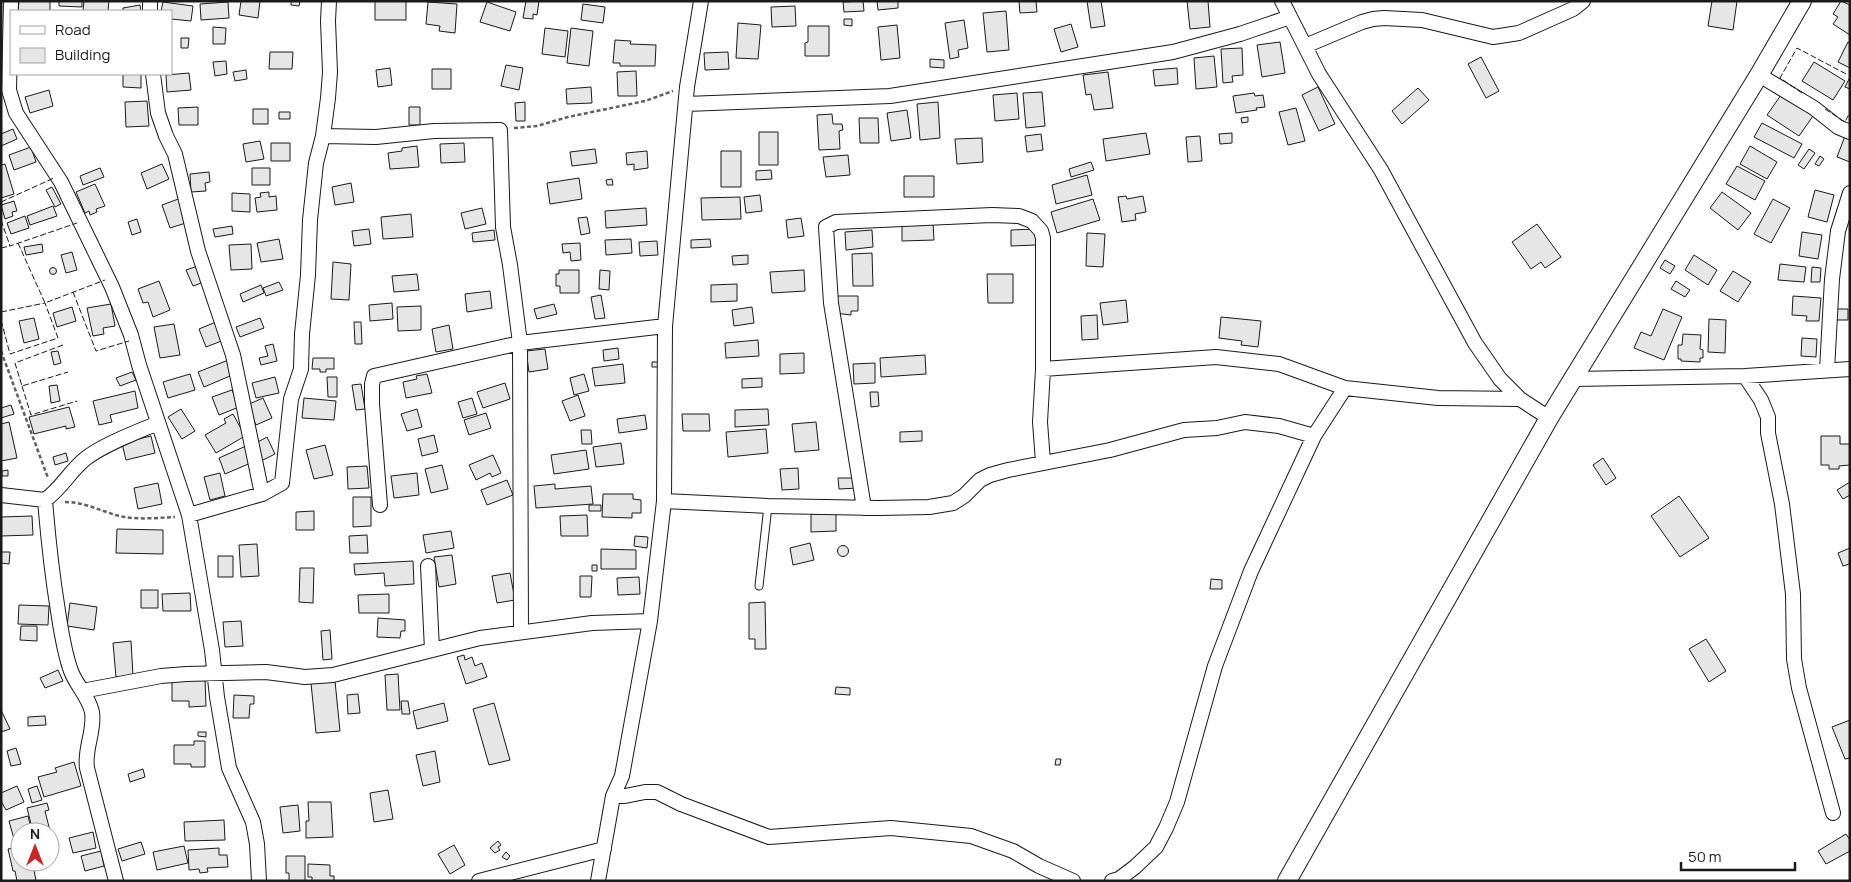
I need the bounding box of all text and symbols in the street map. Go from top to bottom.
legend [10,10,172,75]
text: Road [55,19,91,40]
text: Building [55,44,110,65]
north arrow [10,822,60,872]
text: N [30,824,40,843]
scale bar [1681,840,1795,872]
text: 50 m [1688,846,1722,867]

